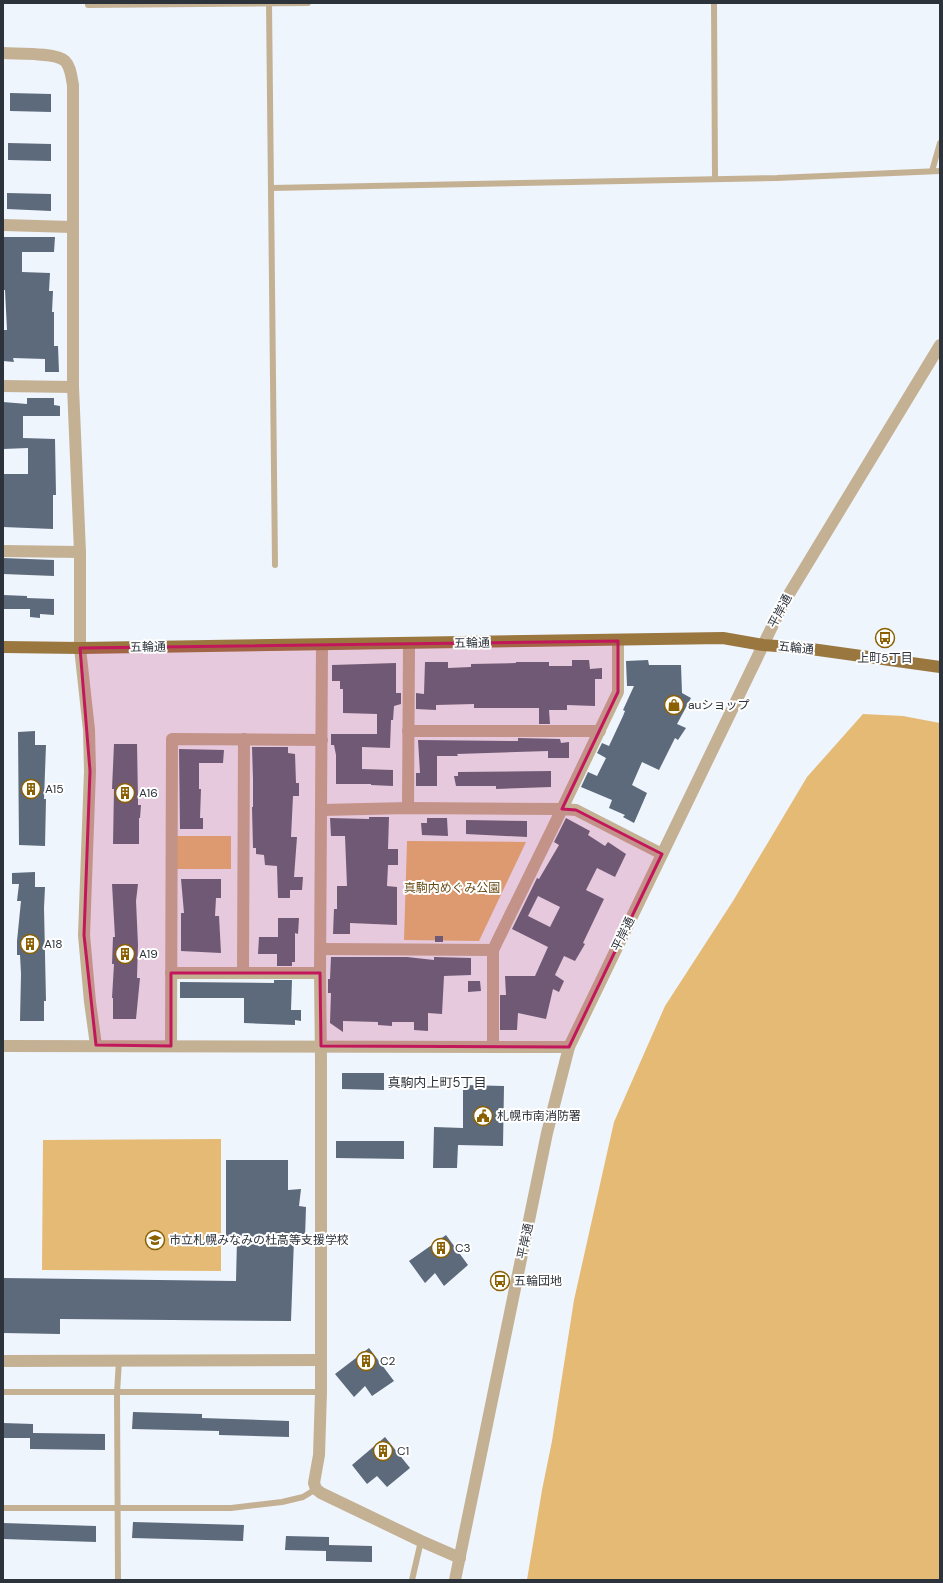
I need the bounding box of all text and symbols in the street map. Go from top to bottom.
street label: 平岸通 [764,591,796,631]
bus stop icon: 上町5丁目 [874,627,896,649]
street label: 五輪通 [454,635,490,651]
street label: 五輪通 [777,638,815,658]
street label: 五輪通 [130,639,166,655]
place label: 上町5丁目 [857,650,913,666]
shop icon: auショップ [663,694,685,716]
place label: auショップ [688,697,749,713]
building icon: A15 [20,778,42,800]
place label: A15 [45,781,64,797]
building icon: A16 [114,782,136,804]
place label: A16 [139,785,158,801]
park label: 真駒内めぐみ公園 [404,880,500,896]
street label: 平岸通 [608,914,638,954]
building icon: A18 [19,933,41,955]
place label: A18 [44,936,63,952]
building icon: A19 [114,943,136,965]
place label: A19 [139,946,158,962]
district label: 真駒内上町5丁目 [388,1074,486,1091]
public building icon: 札幌市南消防署 [472,1105,494,1127]
place label: 札幌市南消防署 [497,1108,581,1124]
street label: 平岸通 [513,1222,537,1260]
school or university icon: 市立札幌みなみの杜高等支援学校 [144,1229,166,1251]
place label: 市立札幌みなみの杜高等支援学校 [169,1232,349,1248]
building icon: C3 [430,1237,452,1259]
place label: C3 [455,1240,471,1256]
bus stop icon: 五輪団地 [489,1270,511,1292]
place label: 五輪団地 [514,1273,562,1289]
building icon: C2 [355,1350,377,1372]
place label: C2 [380,1353,396,1369]
building icon: C1 [372,1440,394,1462]
place label: C1 [397,1443,409,1459]

